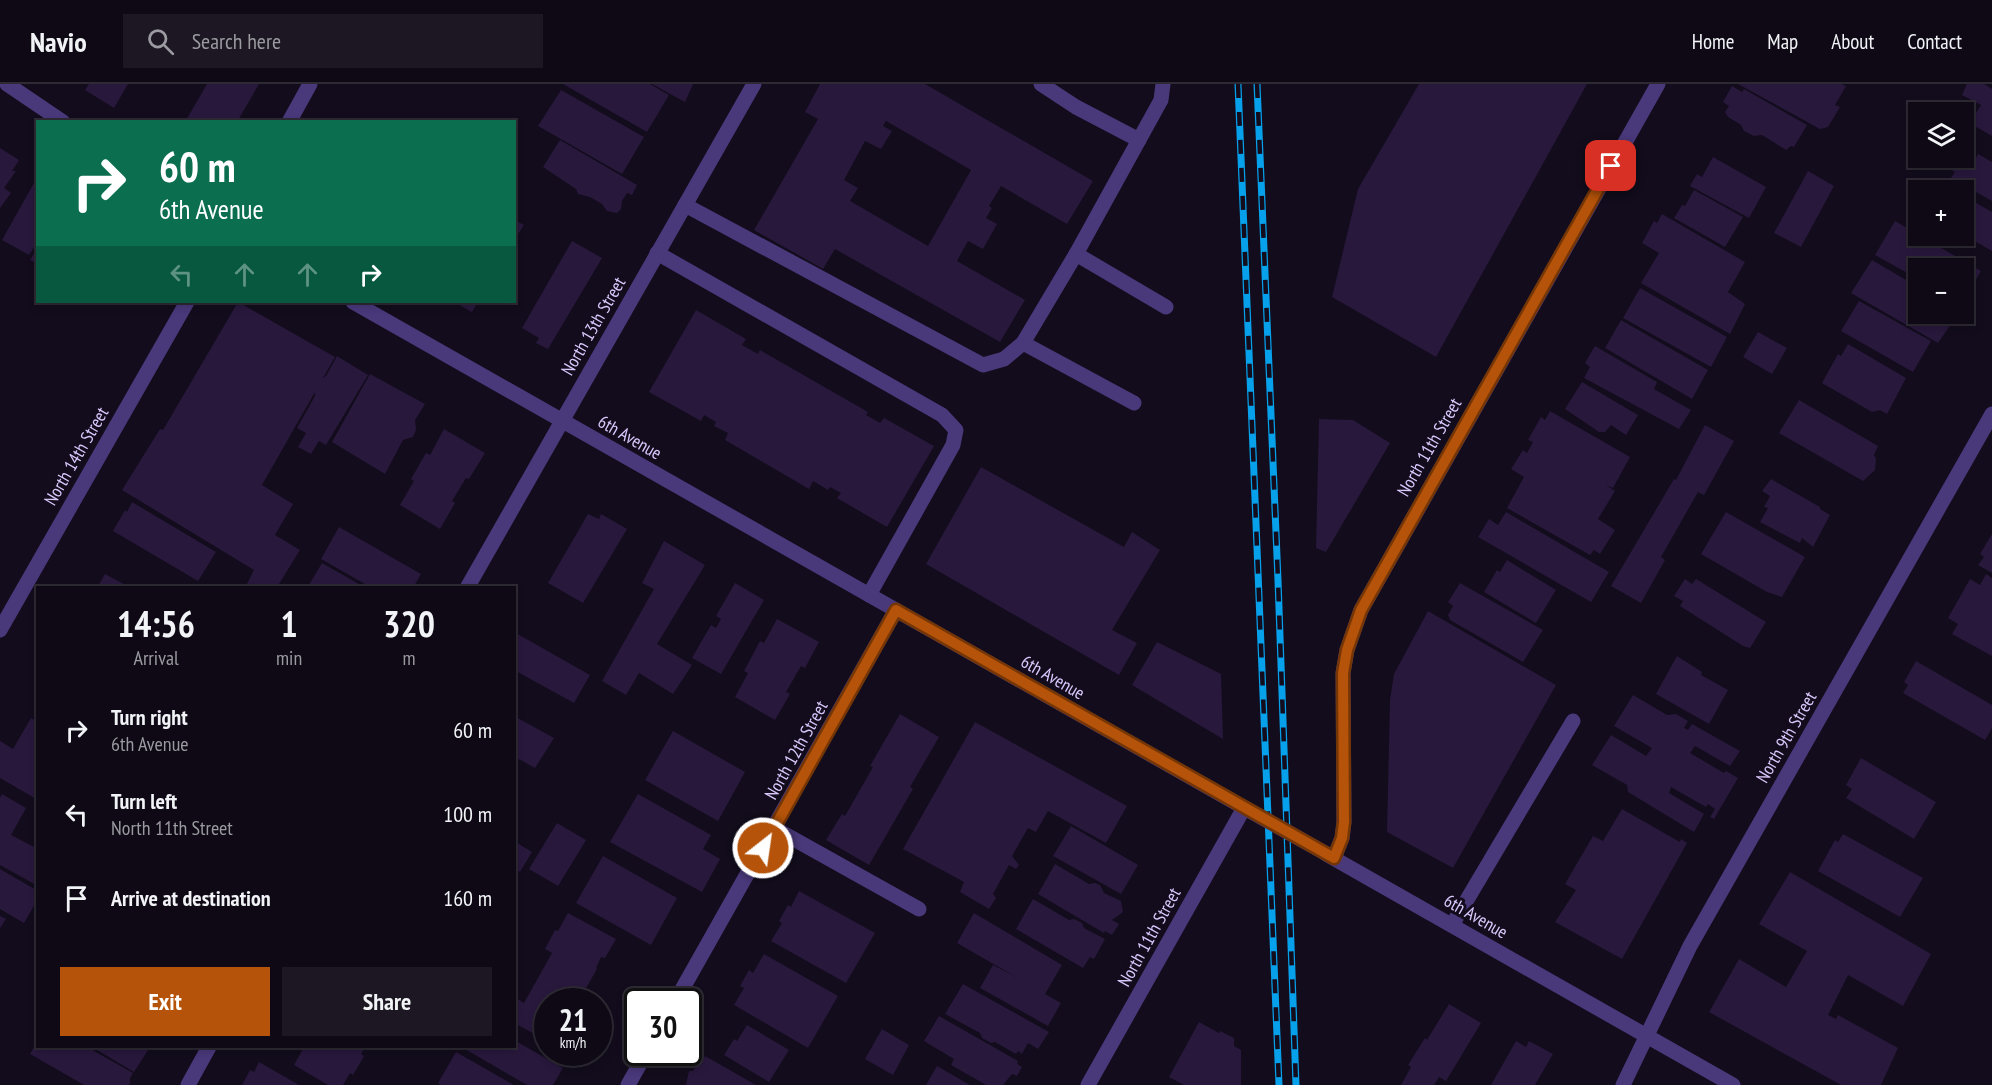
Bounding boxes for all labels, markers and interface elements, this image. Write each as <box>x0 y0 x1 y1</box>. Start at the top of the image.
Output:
search box <box>123 14 543 68</box>
text: Navio <box>30 23 87 60</box>
icon: search <box>144 25 177 58</box>
text: Search here <box>192 27 281 55</box>
text: Home <box>1692 28 1734 55</box>
text: Map <box>1767 28 1798 55</box>
text: About <box>1831 28 1874 55</box>
text: Contact <box>1907 28 1962 55</box>
map controls <box>1908 102 1974 324</box>
button: layers <box>1908 102 1974 168</box>
text: 60 m <box>159 139 236 194</box>
pin <box>1585 140 1636 191</box>
icon: right <box>60 144 138 222</box>
icon: arrive <box>1594 149 1627 182</box>
button: + <box>1908 180 1974 246</box>
text: 6th Avenue <box>159 192 264 226</box>
icon: left <box>165 258 198 291</box>
icon: ahead <box>228 258 261 291</box>
icon: ahead <box>291 258 324 291</box>
icon: right <box>354 258 387 291</box>
button: − <box>1908 258 1974 324</box>
street label: North 13th Street <box>556 273 630 379</box>
street label: North 11th Street <box>1392 394 1466 500</box>
street label: North 14th Street <box>39 403 113 509</box>
street label: 6th Avenue <box>594 410 666 464</box>
text: 14:56 <box>117 600 195 647</box>
text: 1 <box>280 600 298 647</box>
text: 320 <box>383 600 435 647</box>
text: Arrival <box>133 645 179 671</box>
text: min <box>276 645 302 671</box>
text: m <box>403 645 416 671</box>
street label: 6th Avenue <box>1017 650 1089 704</box>
street label: North 9th Street <box>1751 687 1821 787</box>
street label: North 12th Street <box>759 696 833 804</box>
text: Turn right <box>111 703 188 731</box>
icon: right <box>60 714 93 747</box>
text: 60 m <box>453 716 492 744</box>
text: 6th Avenue <box>111 731 189 757</box>
text: Turn left <box>111 787 177 815</box>
icon: left <box>60 798 93 831</box>
text: 100 m <box>443 800 492 828</box>
text: North 11th Street <box>111 815 233 841</box>
position arrow <box>731 816 795 880</box>
icon: arrive <box>60 882 93 915</box>
street label: North 11th Street <box>1112 883 1186 991</box>
text: Arrive at destination <box>111 884 271 912</box>
text: 160 m <box>443 884 492 912</box>
street label: 6th Avenue <box>1440 889 1512 943</box>
button: Exit <box>60 967 270 1036</box>
button: Share <box>282 967 492 1036</box>
speed limit sign: 30 <box>624 988 702 1066</box>
text: 21 <box>559 1000 587 1039</box>
text: km/h <box>560 1033 586 1052</box>

